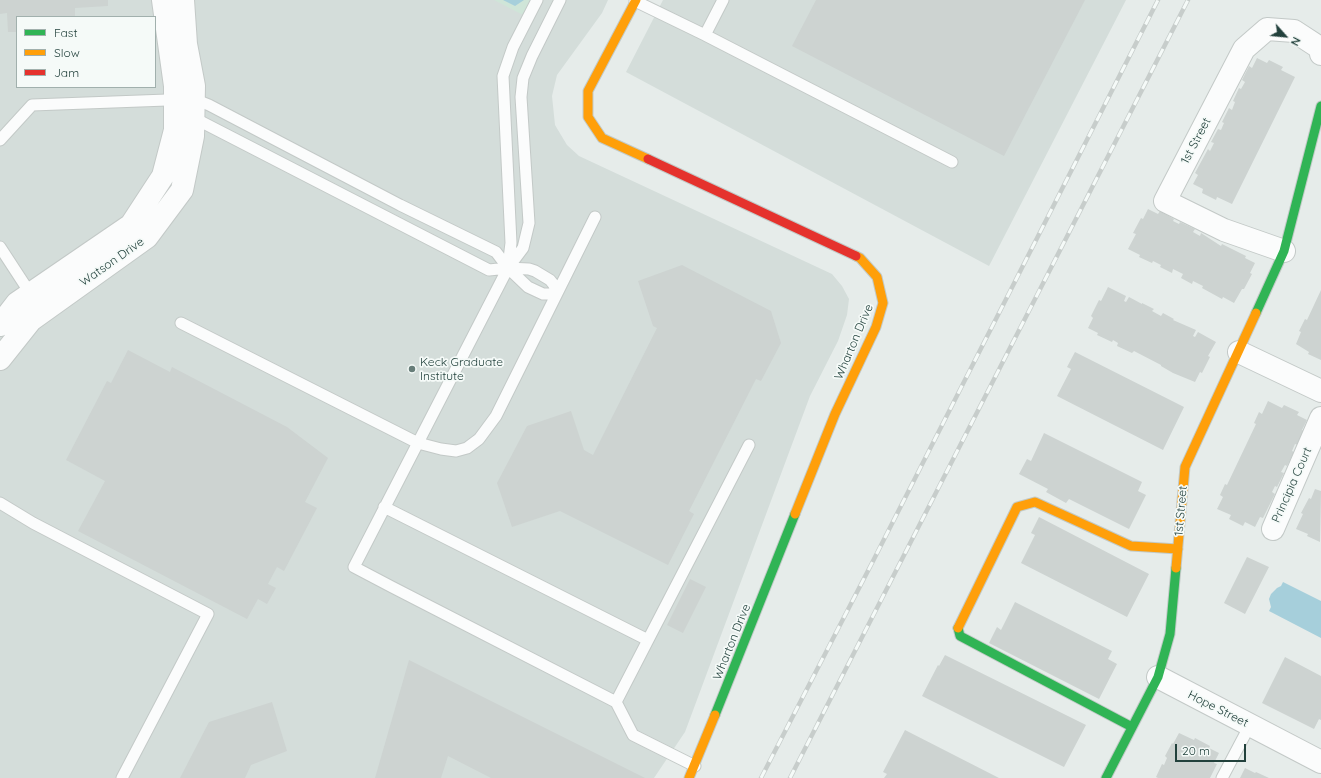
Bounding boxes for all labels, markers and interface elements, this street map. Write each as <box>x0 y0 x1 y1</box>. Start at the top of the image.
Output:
legend <box>16 16 156 88</box>
north arrow <box>1265 16 1305 56</box>
text: Fast <box>54 25 78 40</box>
text: N <box>1288 35 1304 48</box>
text: Slow <box>54 45 80 60</box>
text: Jam <box>54 65 79 80</box>
street label: 1st Street <box>1178 115 1214 167</box>
street label: Watson Drive <box>77 235 147 289</box>
street label: Wharton Drive <box>832 302 876 382</box>
place label: Keck Graduate Institute <box>420 355 503 383</box>
marker: Keck Graduate Institute <box>407 364 417 374</box>
street label: Principia Court <box>1269 445 1315 525</box>
street label: 1st Street <box>1172 485 1190 537</box>
street label: Wharton Drive <box>710 602 754 682</box>
street label: Hope Street <box>1185 688 1251 730</box>
scale bar <box>1177 736 1248 762</box>
text: 20 m <box>1182 743 1210 758</box>

